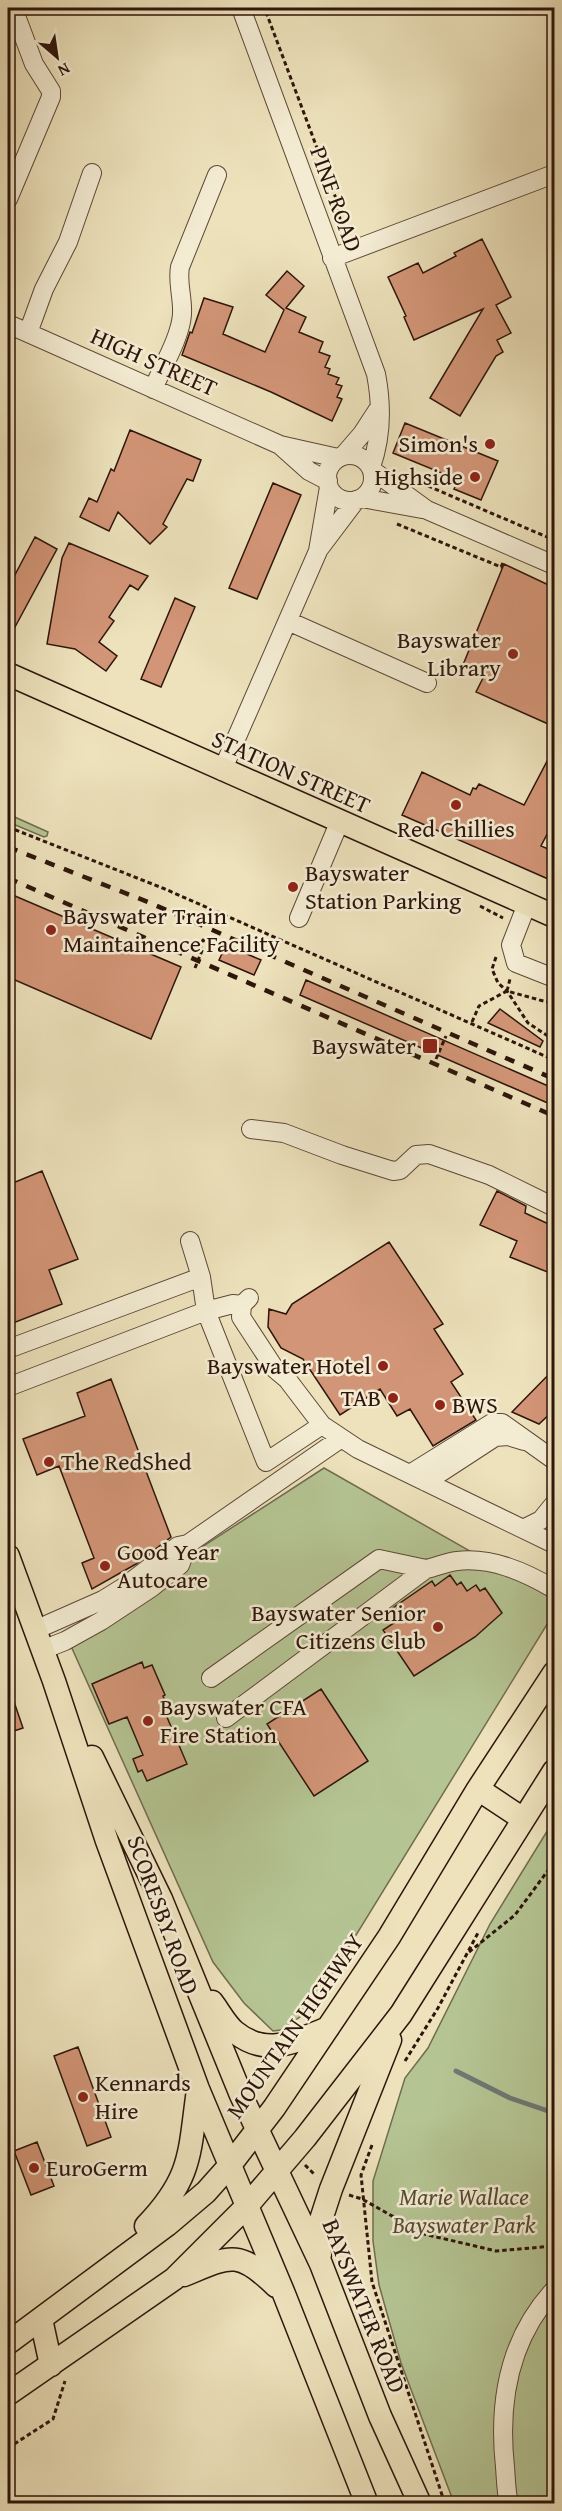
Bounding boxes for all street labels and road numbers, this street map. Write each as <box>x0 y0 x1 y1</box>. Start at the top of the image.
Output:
street label: PINE ROAD <box>301 141 372 257</box>
street label: HIGH STREET <box>85 318 223 405</box>
street label: STATION STREET <box>206 721 376 822</box>
street label: SCORESBY ROAD <box>118 1830 208 1999</box>
street label: MOUNTAIN HIGHWAY <box>217 1926 372 2126</box>
street label: BAYSWATER ROAD <box>314 2213 415 2398</box>

